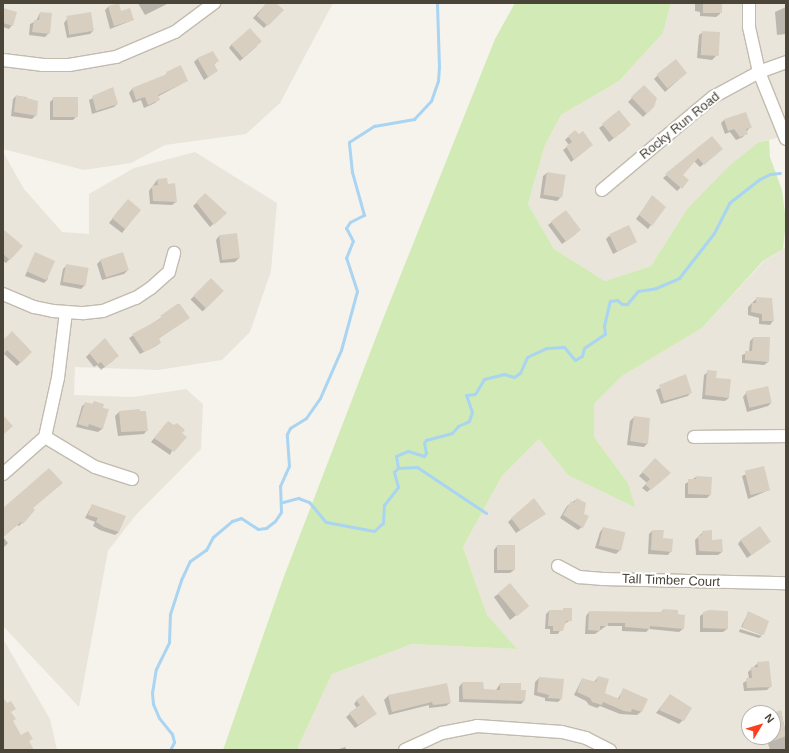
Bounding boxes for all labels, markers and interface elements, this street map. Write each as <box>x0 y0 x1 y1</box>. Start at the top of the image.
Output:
street label: Rocky Run Road <box>637 89 723 163</box>
street label: Tall Timber Court <box>622 571 720 591</box>
north arrow <box>741 705 781 745</box>
text: N <box>762 711 777 725</box>

